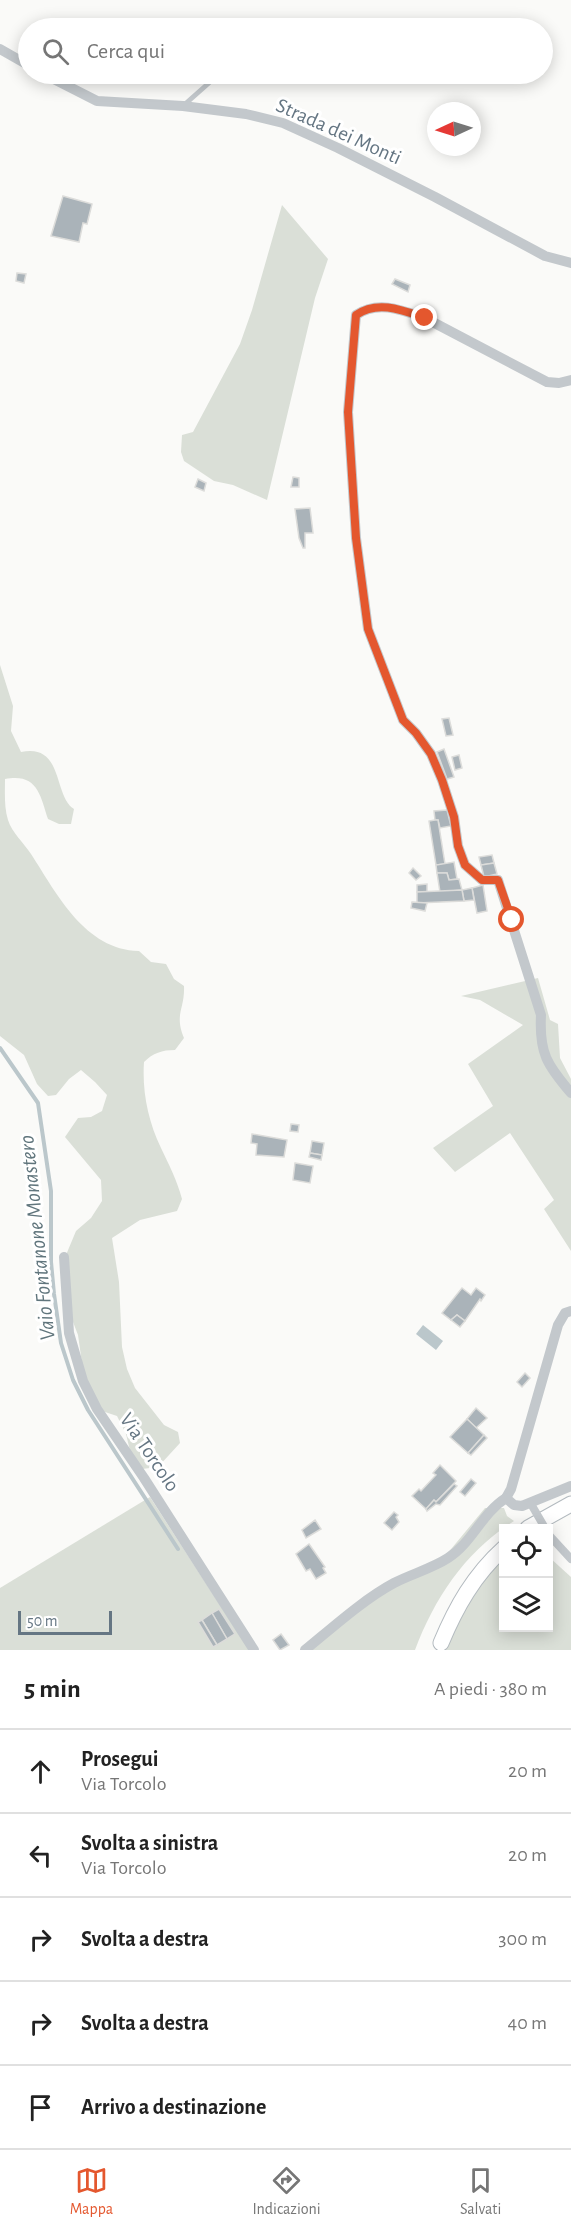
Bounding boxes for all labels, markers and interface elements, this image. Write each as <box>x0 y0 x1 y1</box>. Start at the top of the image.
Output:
search box <box>18 18 553 84</box>
icon: search <box>39 35 72 68</box>
text: Cerca qui <box>87 40 165 62</box>
street label: Strada dei Monti <box>273 94 405 168</box>
north arrow <box>427 102 481 156</box>
route end <box>411 304 437 330</box>
route start <box>498 906 524 932</box>
water label: Vaio Fontanone Monastero <box>15 1134 59 1342</box>
street label: Via Torcolo <box>116 1409 183 1495</box>
map controls <box>499 1524 553 1632</box>
button: locate <box>499 1524 553 1578</box>
button: layers <box>499 1578 553 1632</box>
scale bar <box>18 1608 112 1636</box>
text: 50 m <box>27 1613 58 1629</box>
text: 5 min <box>24 1676 81 1702</box>
text: A piedi · 380 m <box>434 1679 547 1699</box>
text: Prosegui <box>81 1748 158 1770</box>
icon: ahead <box>24 1755 57 1788</box>
text: 20 m <box>508 1761 547 1781</box>
text: Via Torcolo <box>81 1774 166 1794</box>
text: Svolta a sinistra <box>81 1832 218 1854</box>
icon: left <box>24 1839 57 1872</box>
text: 20 m <box>508 1845 547 1865</box>
text: Via Torcolo <box>81 1858 166 1878</box>
icon: right <box>24 1923 57 1956</box>
text: Svolta a destra <box>81 1928 209 1950</box>
text: 300 m <box>498 1929 547 1949</box>
icon: right <box>24 2007 57 2040</box>
text: Svolta a destra <box>81 2012 209 2034</box>
text: 40 m <box>508 2013 547 2033</box>
icon: arrive <box>24 2091 57 2124</box>
text: Arrivo a destinazione <box>81 2096 266 2118</box>
tab: Mappa <box>70 2164 113 2219</box>
tab: Indicazioni <box>252 2164 321 2219</box>
tab: Salvati <box>460 2164 501 2219</box>

